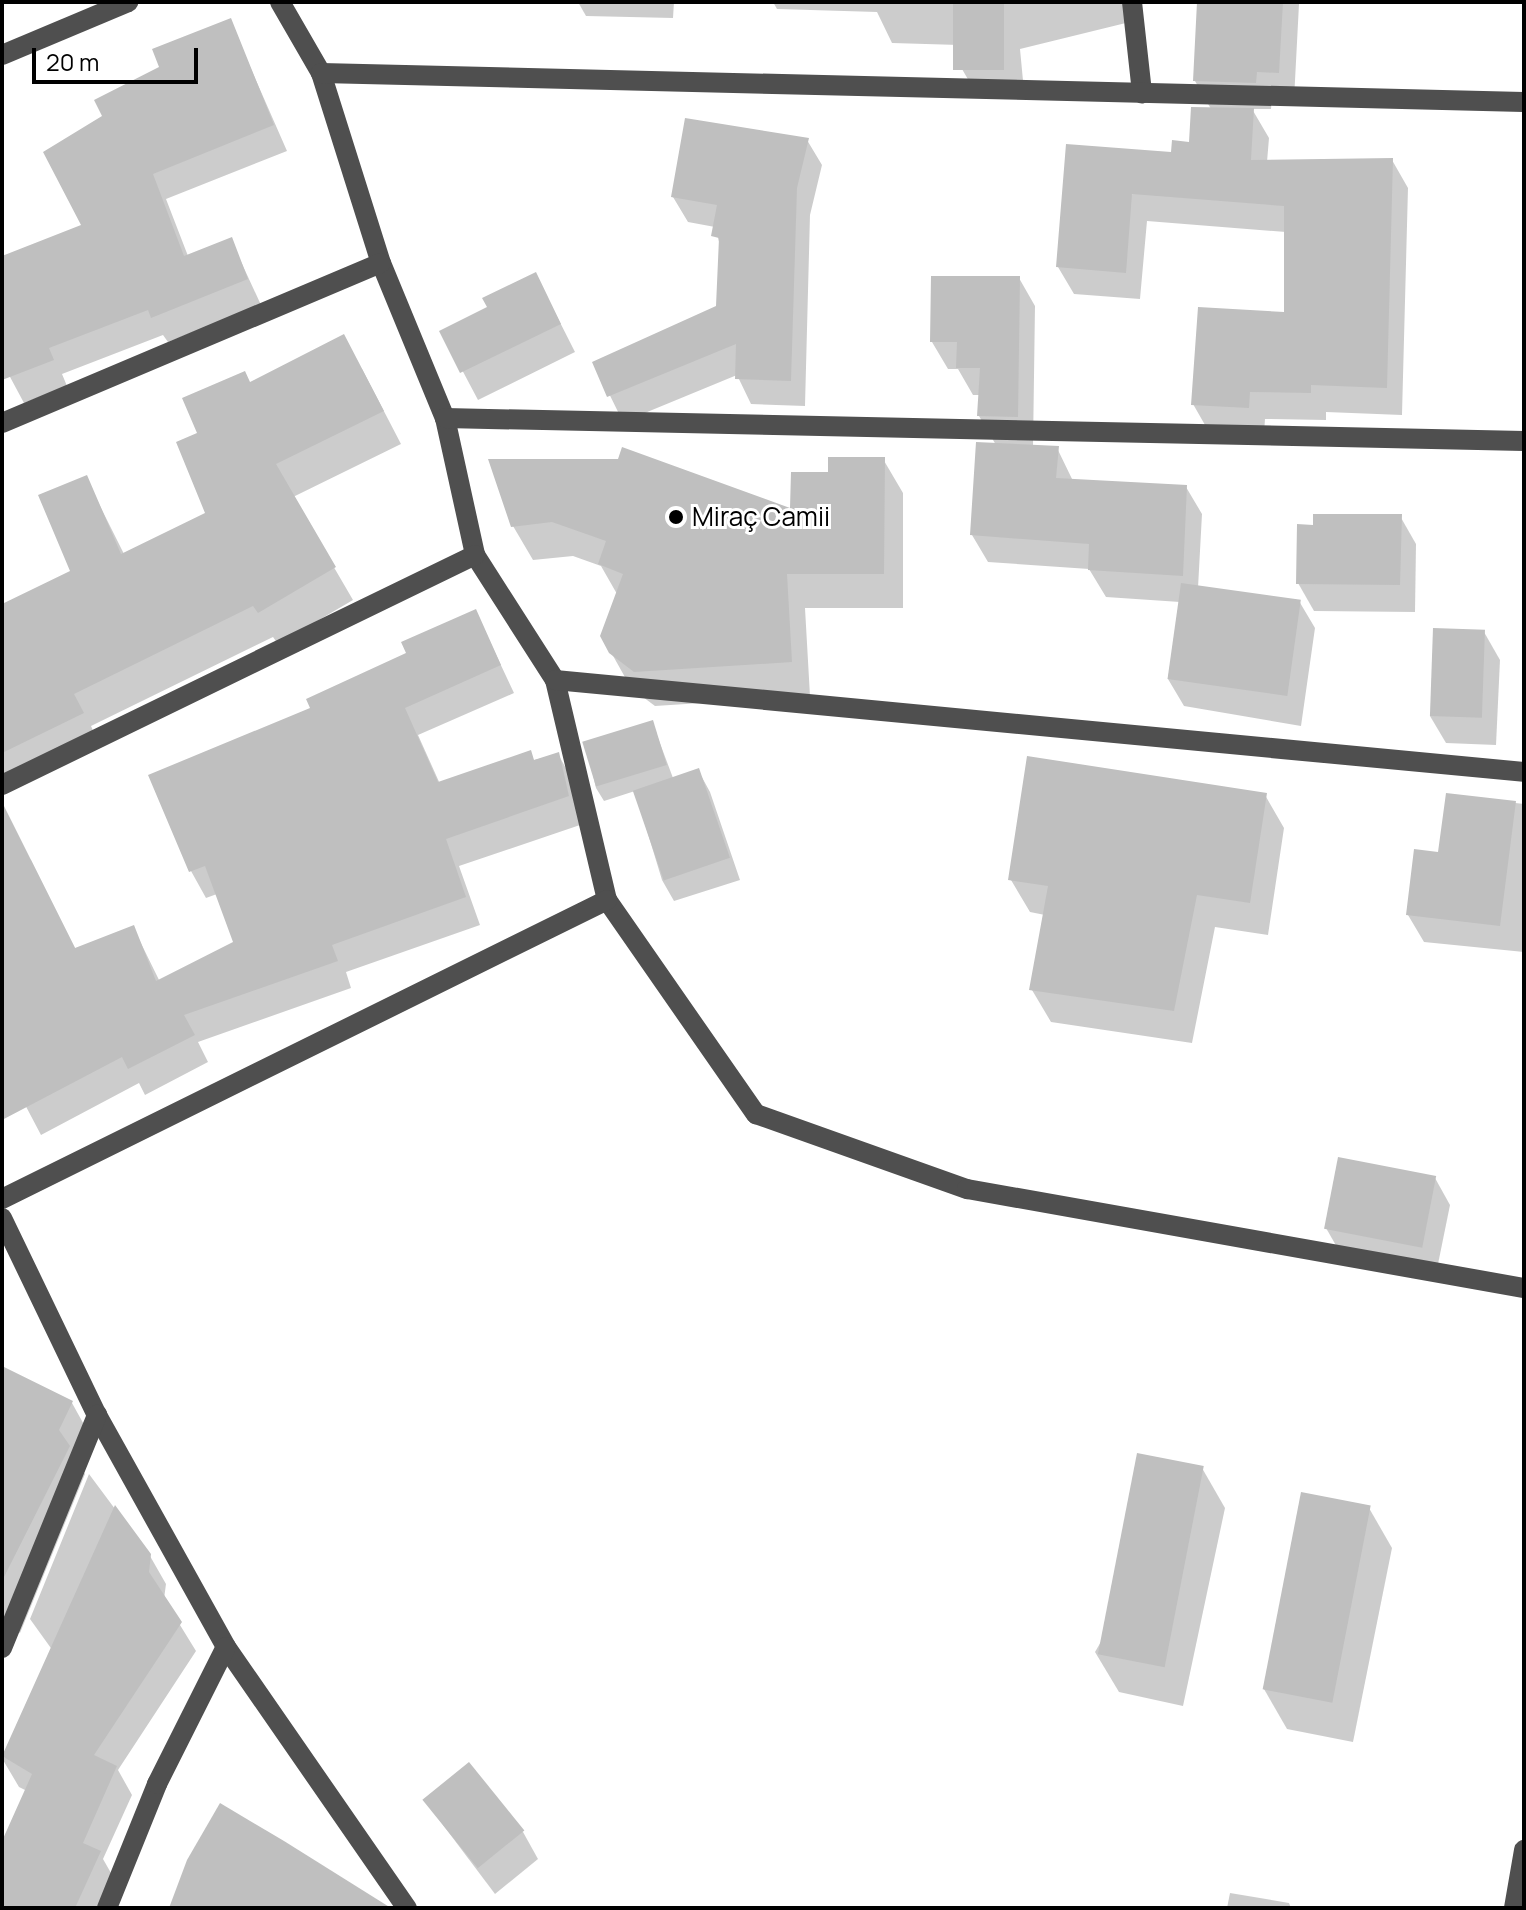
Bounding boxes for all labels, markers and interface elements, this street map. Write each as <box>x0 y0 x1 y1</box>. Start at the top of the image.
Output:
scale bar <box>36 32 202 82</box>
text: 20 m <box>46 45 99 78</box>
place label: Miraç Camii <box>692 501 830 533</box>
marker: Miraç Camii <box>667 508 685 526</box>

